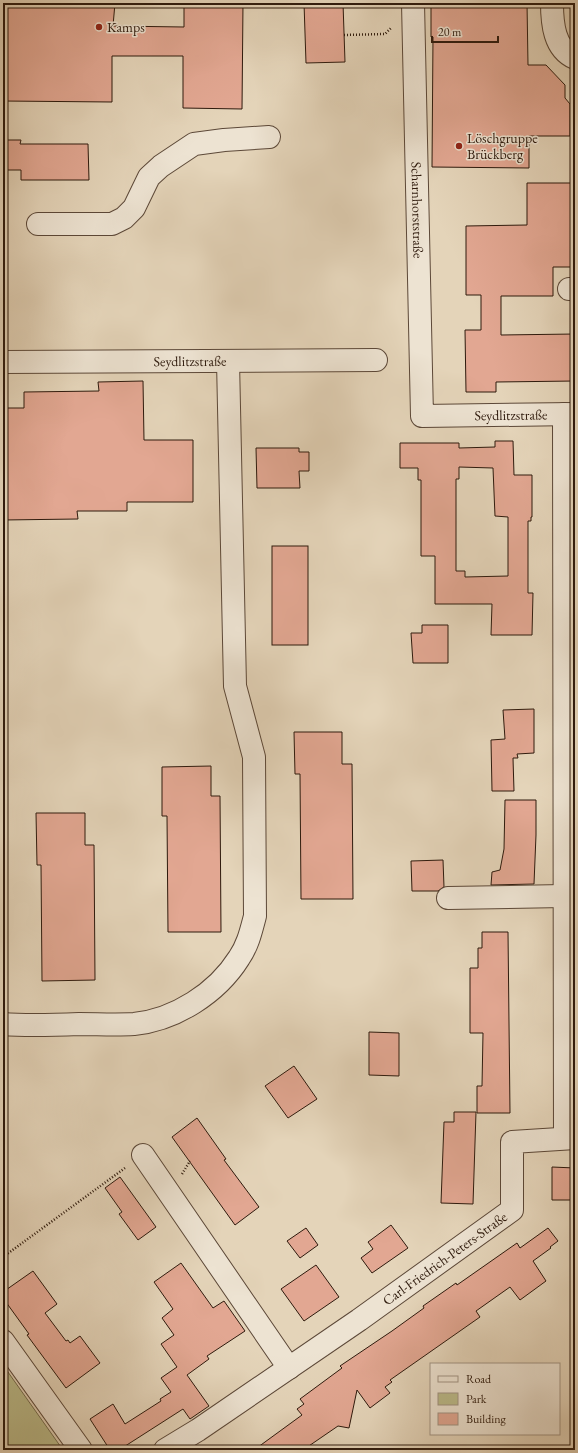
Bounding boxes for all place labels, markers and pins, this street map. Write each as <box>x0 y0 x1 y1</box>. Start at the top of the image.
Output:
place label: Kamps <box>107 18 145 36</box>
marker: Kamps <box>94 22 104 32</box>
place label: Löschgruppe Brückberg <box>467 129 538 163</box>
marker: Löschgruppe Brückberg <box>454 141 464 151</box>

